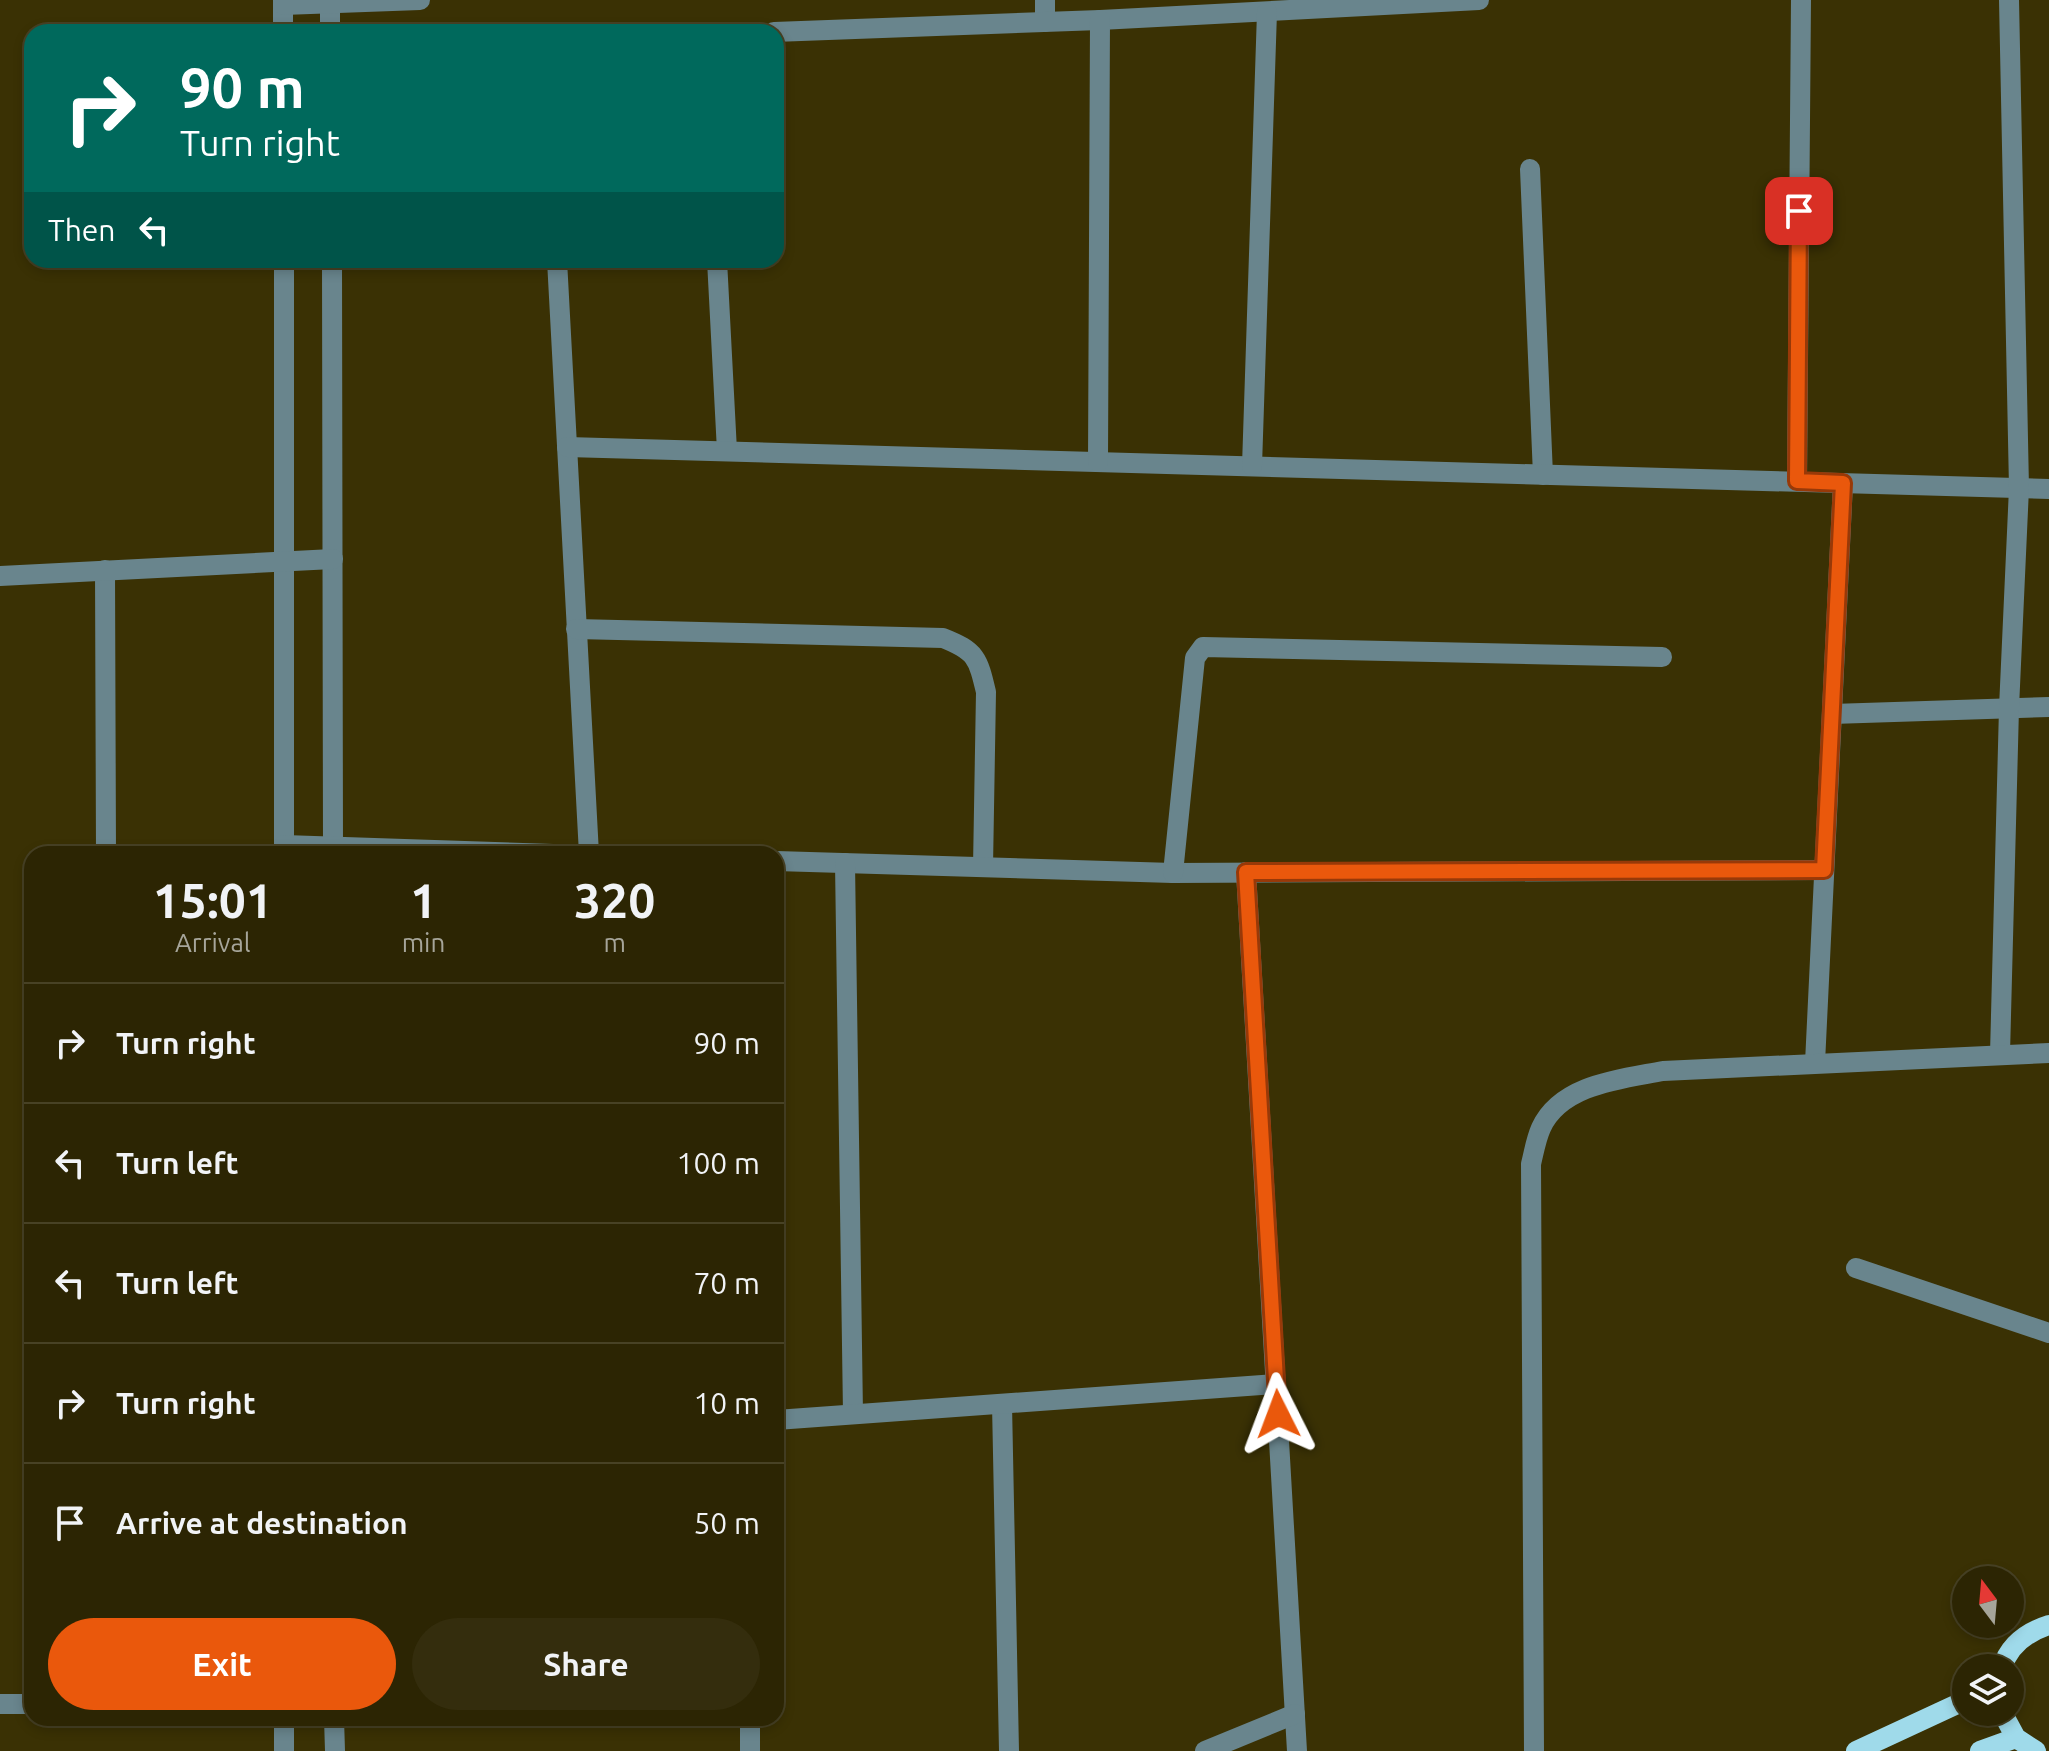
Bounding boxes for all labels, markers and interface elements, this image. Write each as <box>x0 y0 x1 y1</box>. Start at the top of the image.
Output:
icon: right <box>48 56 152 160</box>
text: 90 m <box>180 56 305 119</box>
text: Turn right <box>180 122 340 163</box>
pin <box>1765 177 1833 245</box>
icon: arrive <box>1777 189 1821 233</box>
icon: left <box>132 208 176 252</box>
text: Then <box>48 213 116 247</box>
text: 15:01 <box>153 873 273 927</box>
text: 1 <box>410 873 437 927</box>
text: 320 <box>574 873 655 927</box>
text: Arrival <box>175 928 251 957</box>
text: min <box>402 928 445 957</box>
text: m <box>603 928 626 957</box>
icon: right <box>48 1021 92 1065</box>
text: Turn right <box>116 1026 256 1060</box>
text: 90 m <box>693 1026 760 1060</box>
icon: left <box>48 1141 92 1185</box>
text: Turn left <box>116 1146 238 1180</box>
text: 100 m <box>676 1146 760 1180</box>
icon: left <box>48 1261 92 1305</box>
text: Turn left <box>116 1266 238 1300</box>
text: 70 m <box>693 1266 760 1300</box>
position arrow <box>1236 1372 1320 1456</box>
icon: right <box>48 1381 92 1425</box>
text: Turn right <box>116 1386 256 1420</box>
text: 10 m <box>693 1386 760 1420</box>
icon: arrive <box>48 1501 92 1545</box>
text: Arrive at destination <box>116 1506 408 1540</box>
text: 50 m <box>693 1506 760 1540</box>
north arrow <box>1952 1566 2024 1638</box>
map controls <box>1952 1566 2024 1726</box>
button: Exit <box>48 1618 396 1710</box>
button: Share <box>412 1618 760 1710</box>
button: layers <box>1952 1654 2024 1726</box>

